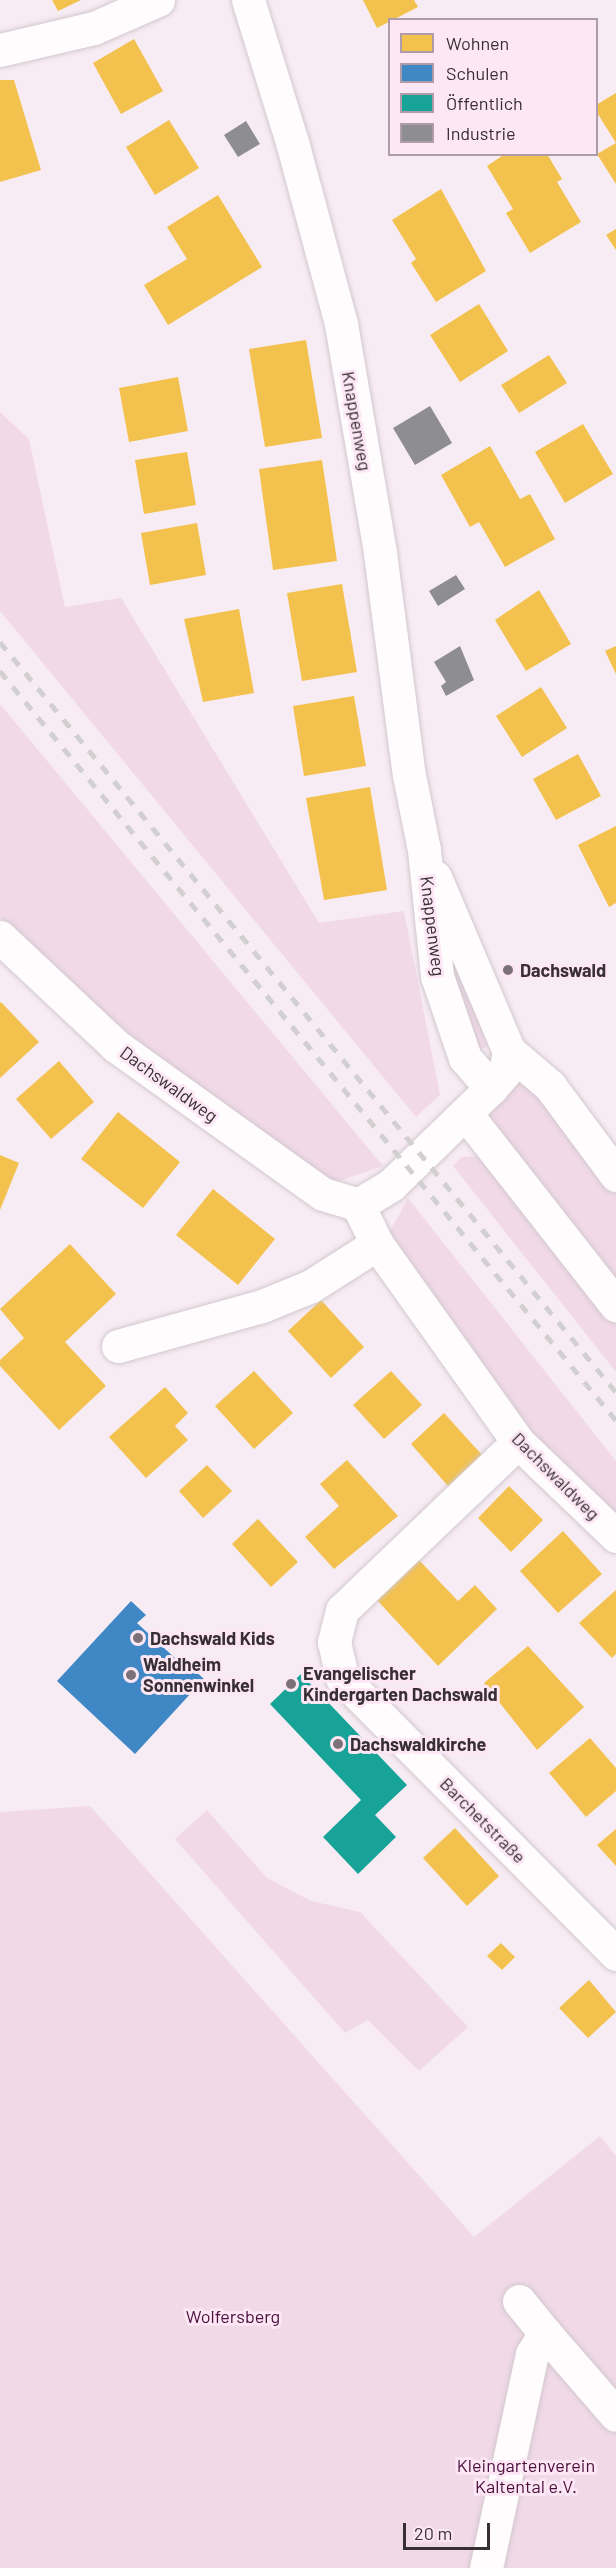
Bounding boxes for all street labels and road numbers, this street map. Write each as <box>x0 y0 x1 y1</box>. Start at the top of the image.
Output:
street label: Knappenweg <box>338 370 376 472</box>
street label: Knappenweg <box>416 875 450 977</box>
street label: Dachswaldweg <box>116 1041 222 1127</box>
street label: Dachswaldweg <box>508 1428 604 1524</box>
street label: Barchetstraße <box>436 1773 530 1867</box>

